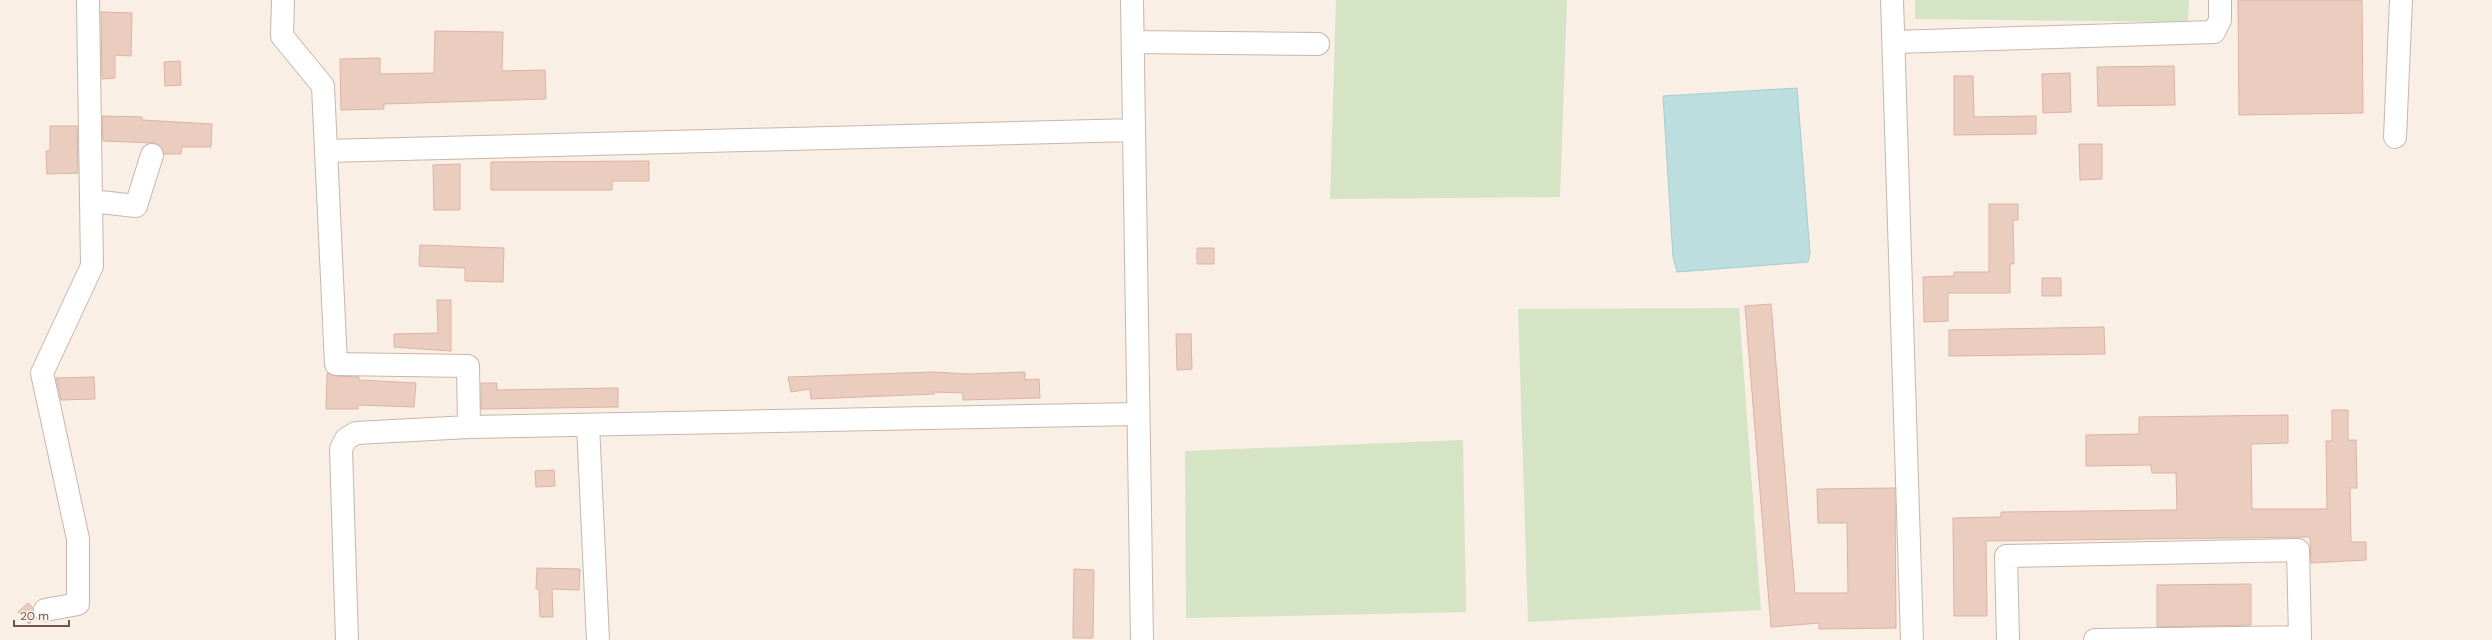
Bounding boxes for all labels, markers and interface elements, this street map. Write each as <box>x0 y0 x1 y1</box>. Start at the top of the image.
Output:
scale bar <box>14 602 69 628</box>
text: 20 m <box>20 608 49 624</box>

